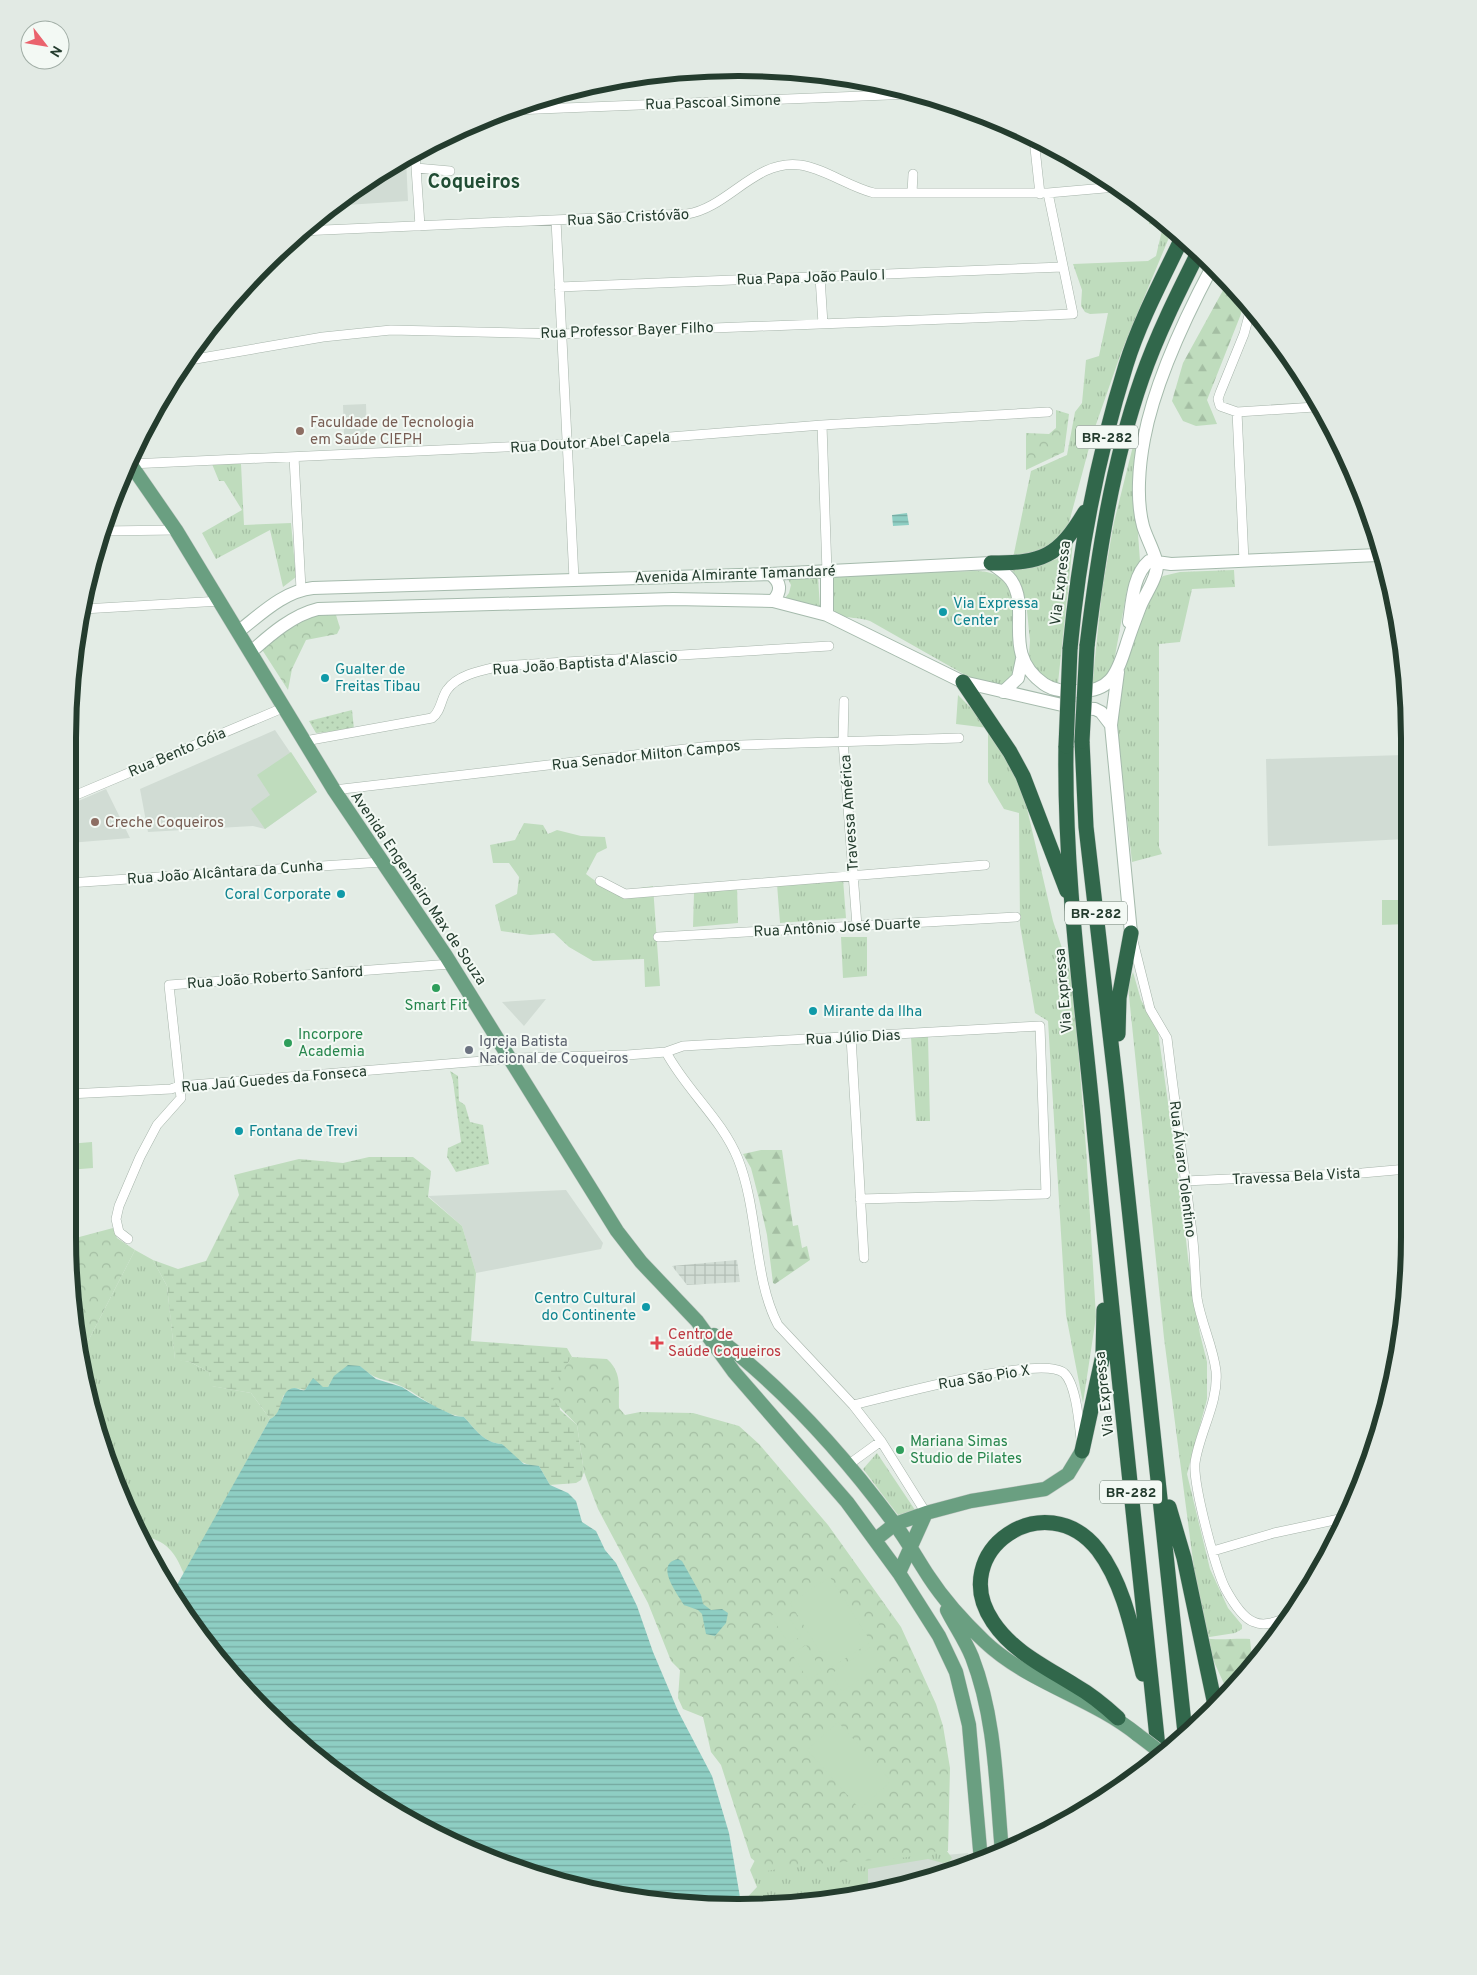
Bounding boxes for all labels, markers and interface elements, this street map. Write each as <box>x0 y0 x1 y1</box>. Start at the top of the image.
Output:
north arrow <box>20 20 70 70</box>
text: N <box>45 42 65 60</box>
street label: Rua Pascoal Simone <box>645 92 781 115</box>
district label: Coqueiros <box>428 170 520 196</box>
street label: Rua São Cristóvão <box>567 206 690 231</box>
street label: Rua Papa João Paulo I <box>736 266 886 291</box>
street label: Rua Professor Bayer Filho <box>540 319 714 344</box>
place label: Faculdade de Tecnologia em Saúde CIEPH <box>310 414 474 450</box>
marker: Faculdade de Tecnologia em Saúde CIEPH <box>294 425 306 437</box>
road number: BR-282 <box>1076 426 1138 448</box>
street label: Rua Doutor Abel Capela <box>510 428 671 459</box>
street label: Via Expressa <box>1047 540 1076 627</box>
street label: Avenida Almirante Tamandaré <box>634 562 836 589</box>
place label: Via Expressa Center <box>953 595 1038 631</box>
marker: Via Expressa Center <box>937 606 949 618</box>
street label: Rua João Baptista d'Alascio <box>492 649 678 680</box>
place label: Gualter de Freitas Tibau <box>335 661 421 697</box>
marker: Gualter de Freitas Tibau <box>319 672 331 684</box>
street label: Rua Bento Góia <box>126 724 229 782</box>
street label: Rua Senador Milton Campos <box>551 737 741 776</box>
street label: Travessa América <box>837 754 864 872</box>
street label: Avenida Engenheiro Max de Souza <box>346 788 490 989</box>
place label: Creche Coqueiros <box>105 814 224 833</box>
marker: Creche Coqueiros <box>89 816 101 828</box>
street label: Rua João Alcântara da Cunha <box>126 857 324 890</box>
place label: Coral Corporate <box>224 886 331 905</box>
marker: Coral Corporate <box>335 888 347 900</box>
road number: BR-282 <box>1065 901 1127 924</box>
street label: Rua Antônio José Duarte <box>753 915 921 942</box>
street label: Via Expressa <box>1051 947 1078 1034</box>
street label: Rua João Roberto Sanford <box>186 963 364 994</box>
marker: Smart Fit <box>430 982 442 994</box>
place label: Smart Fit <box>404 997 468 1016</box>
place label: Mirante da Ilha <box>823 1003 922 1022</box>
marker: Mirante da Ilha <box>807 1005 819 1017</box>
place label: Incorpore Academia <box>298 1026 365 1062</box>
street label: Rua Júlio Dias <box>805 1027 901 1050</box>
place label: Igreja Batista Nacional de Coqueiros <box>479 1033 629 1069</box>
marker: Incorpore Academia <box>282 1037 294 1049</box>
marker: Igreja Batista Nacional de Coqueiros <box>463 1044 475 1056</box>
street label: Rua Jaú Guedes da Fonseca <box>181 1063 368 1098</box>
street label: Rua Álvaro Tolentino <box>1164 1100 1200 1239</box>
place label: Fontana de Trevi <box>249 1123 358 1142</box>
marker: Fontana de Trevi <box>233 1125 245 1137</box>
street label: Travessa Bela Vista <box>1231 1165 1361 1190</box>
place label: Centro Cultural do Continente <box>534 1290 636 1326</box>
marker: Centro Cultural do Continente <box>640 1301 652 1313</box>
place label: Centro de Saúde Coqueiros <box>668 1326 781 1362</box>
marker: Centro de Saúde Coqueiros <box>650 1336 664 1350</box>
street label: Via Expressa <box>1092 1350 1119 1437</box>
street label: Rua São Pio X <box>937 1362 1031 1395</box>
place label: Mariana Simas Studio de Pilates <box>910 1433 1022 1469</box>
marker: Mariana Simas Studio de Pilates <box>894 1444 906 1456</box>
road number: BR-282 <box>1100 1480 1162 1504</box>

